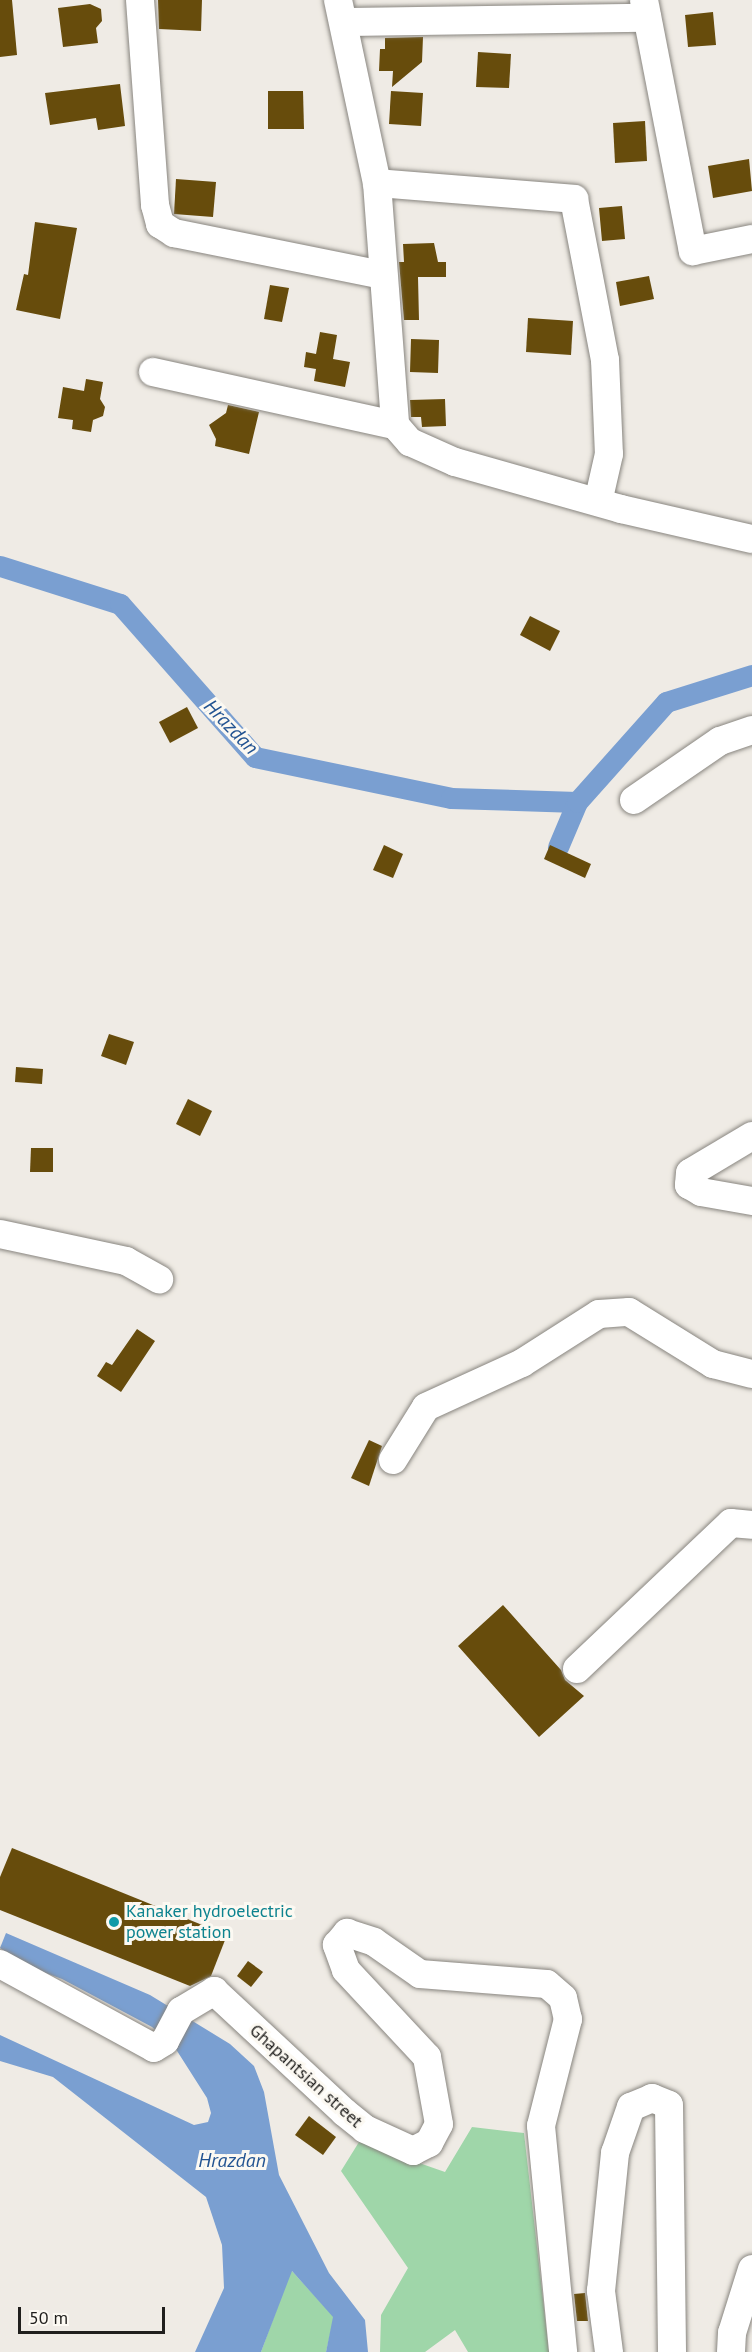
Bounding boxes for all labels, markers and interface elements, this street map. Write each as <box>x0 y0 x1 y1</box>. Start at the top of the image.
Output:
water label: Hrazdan <box>199 694 263 760</box>
place label: Kanaker hydroelectric power station <box>126 1901 293 1944</box>
marker: Kanaker hydroelectric power station <box>107 1915 121 1929</box>
street label: Ghapantsian street <box>245 2020 367 2132</box>
water label: Hrazdan <box>198 2148 266 2172</box>
scale bar <box>21 2295 168 2333</box>
text: 50 m <box>29 2306 68 2329</box>

